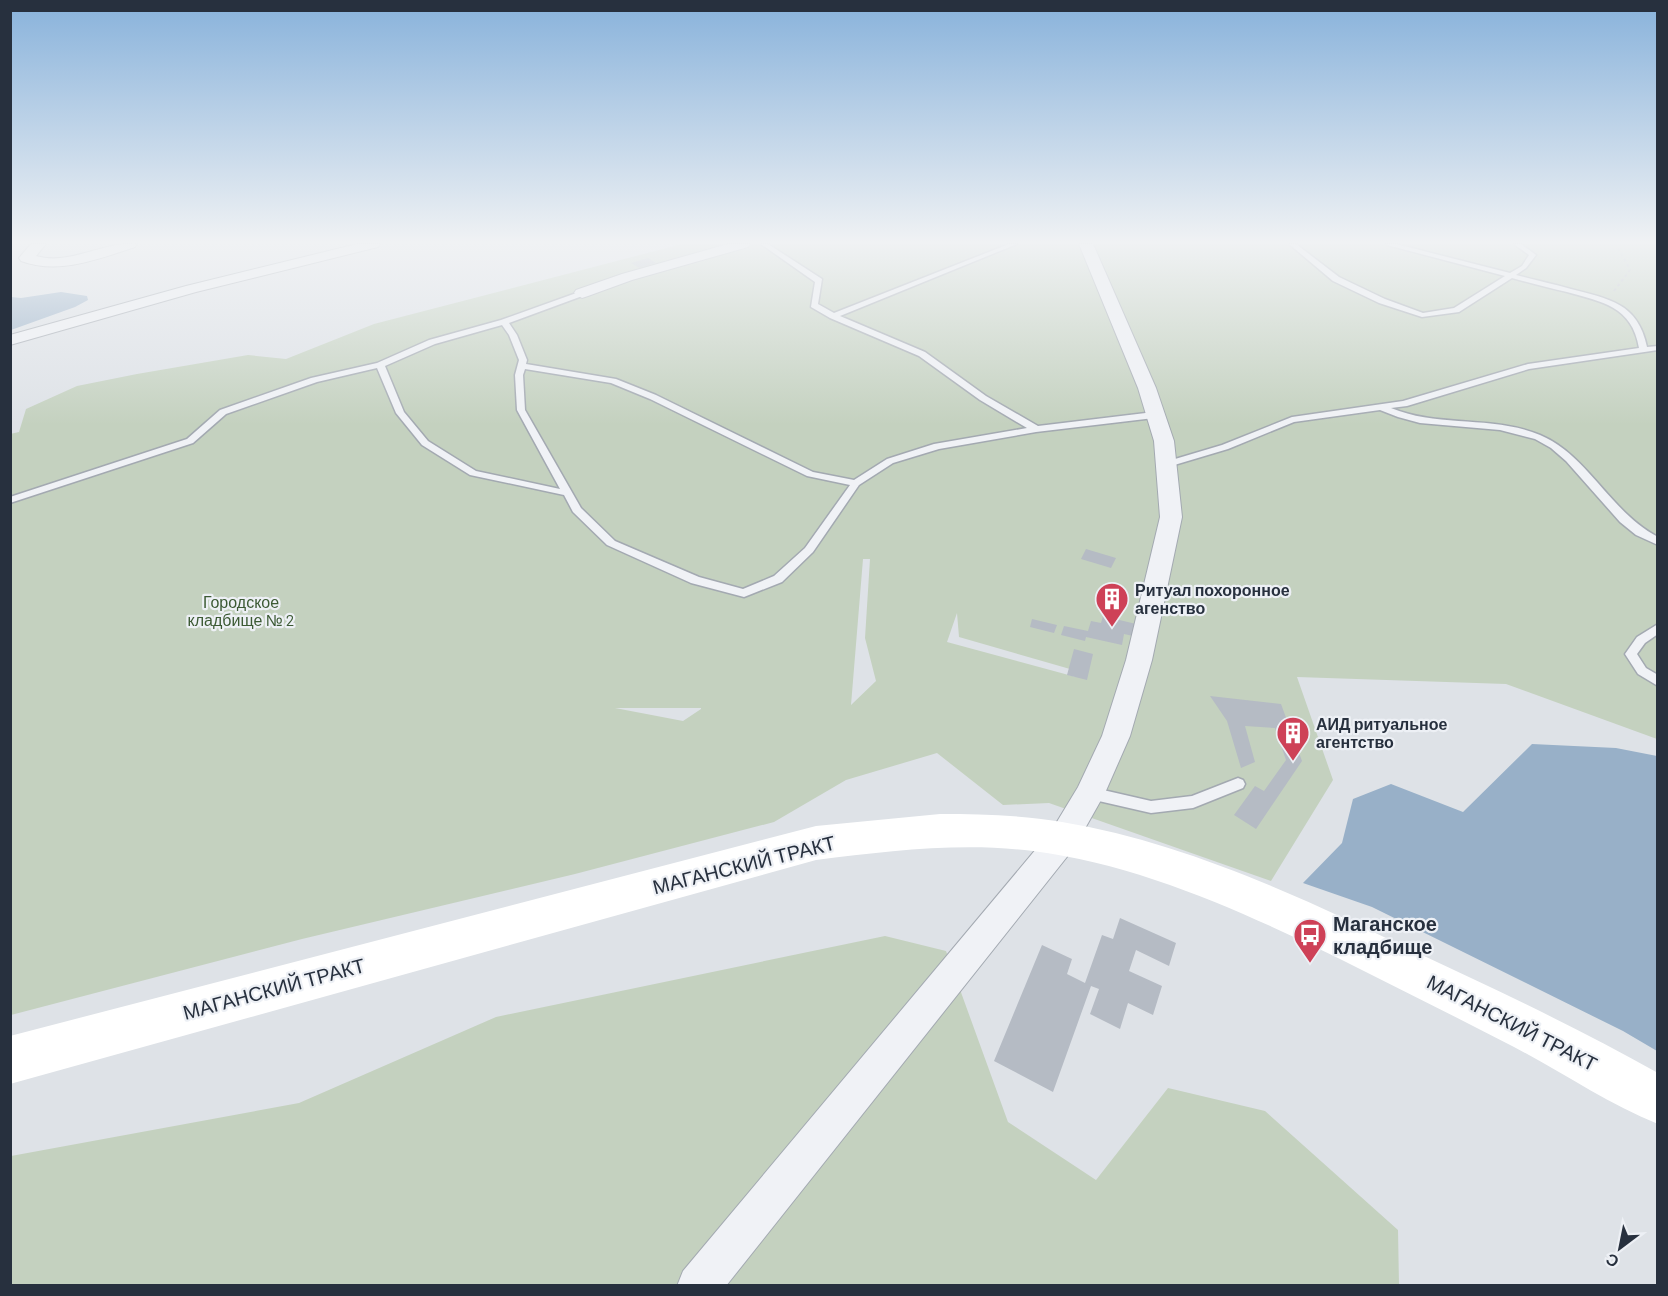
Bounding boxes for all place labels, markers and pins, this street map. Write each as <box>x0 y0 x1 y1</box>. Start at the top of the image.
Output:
place label: Ритуал похоронное агенство <box>1135 580 1290 617</box>
building icon: Ритуал похоронное агенство <box>1094 581 1130 628</box>
place label: АИД ритуальное агентство <box>1316 714 1448 751</box>
building icon: АИД ритуальное агентство <box>1275 715 1311 762</box>
place label: Маганское кладбище <box>1333 911 1437 958</box>
bus stop icon: Маганское кладбище <box>1292 917 1328 964</box>

